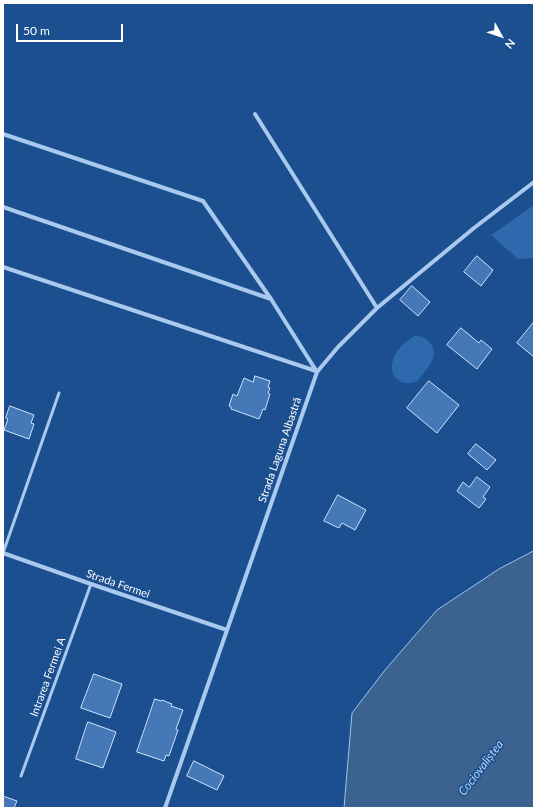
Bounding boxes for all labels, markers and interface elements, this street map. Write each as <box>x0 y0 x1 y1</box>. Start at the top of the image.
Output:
scale bar <box>18 16 125 42</box>
north arrow <box>481 16 521 56</box>
text: 50 m <box>23 23 50 38</box>
text: N <box>503 37 518 51</box>
street label: Strada Laguna Albastră <box>256 396 304 504</box>
street label: Strada Fermei <box>84 567 152 601</box>
street label: Intrarea Fermei A <box>28 635 68 719</box>
water label: Cociovaliștea <box>455 737 507 799</box>

